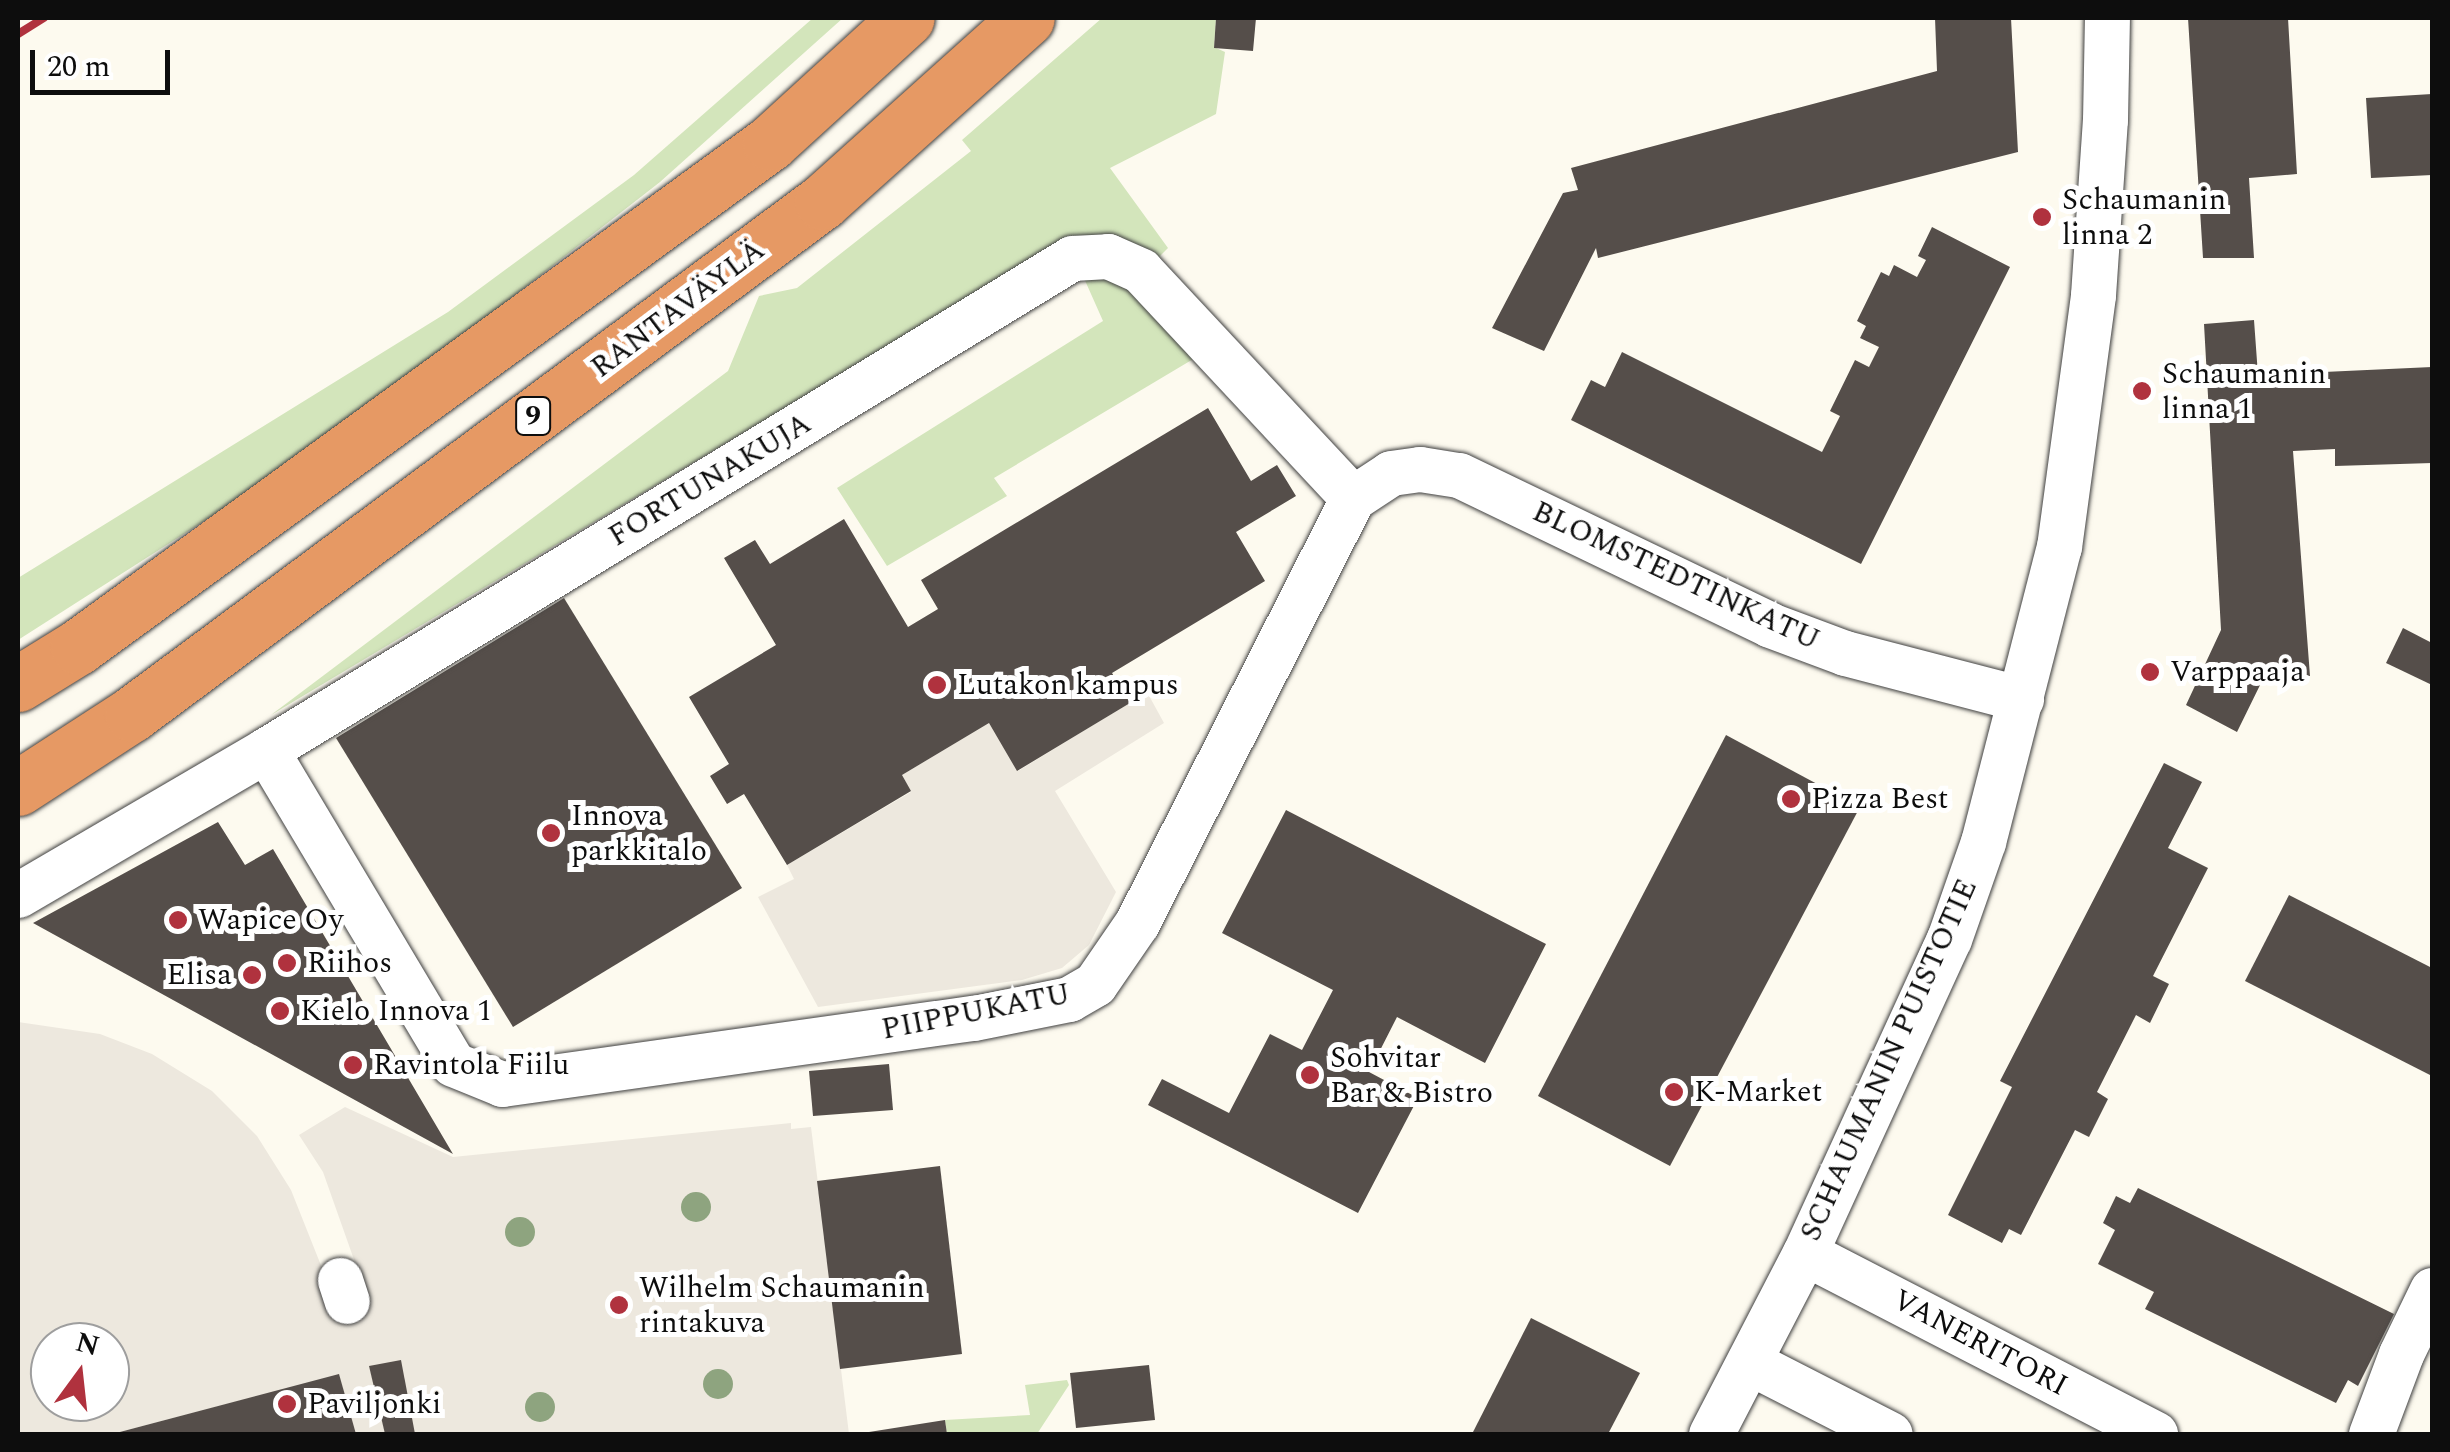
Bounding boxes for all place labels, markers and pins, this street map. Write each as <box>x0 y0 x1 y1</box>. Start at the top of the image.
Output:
place label: Schaumanin linna 2 <box>2062 182 2226 252</box>
marker: Schaumanin linna 2 <box>2031 206 2053 228</box>
place label: Schaumanin linna 1 <box>2162 356 2326 426</box>
marker: Schaumanin linna 1 <box>2131 380 2153 402</box>
place label: Varppaaja <box>2170 654 2305 690</box>
marker: Varppaaja <box>2139 661 2161 683</box>
place label: Lutakon kampus <box>957 667 1179 703</box>
marker: Lutakon kampus <box>926 674 948 696</box>
place label: Pizza Best <box>1811 781 1948 817</box>
marker: Pizza Best <box>1780 788 1802 810</box>
place label: Innova parkkitalo <box>571 798 707 868</box>
marker: Innova parkkitalo <box>540 822 562 844</box>
place label: Wapice Oy <box>198 902 343 938</box>
marker: Wapice Oy <box>167 909 189 931</box>
place label: Riihos <box>307 945 392 981</box>
marker: Riihos <box>276 952 298 974</box>
place label: Elisa <box>167 957 232 993</box>
marker: Elisa <box>241 964 263 986</box>
place label: Kielo Innova 1 <box>300 993 492 1029</box>
marker: Kielo Innova 1 <box>269 1000 291 1022</box>
place label: Sohvitar Bar & Bistro <box>1330 1040 1493 1110</box>
place label: Ravintola Fiilu <box>373 1047 569 1083</box>
marker: Ravintola Fiilu <box>342 1054 364 1076</box>
marker: Sohvitar Bar & Bistro <box>1299 1064 1321 1086</box>
place label: K-Market <box>1694 1074 1822 1110</box>
marker: K-Market <box>1663 1081 1685 1103</box>
place label: Wilhelm Schaumanin rintakuva <box>639 1270 925 1340</box>
marker: Wilhelm Schaumanin rintakuva <box>608 1294 630 1316</box>
place label: Paviljonki <box>307 1386 441 1422</box>
marker: Paviljonki <box>276 1393 298 1415</box>

